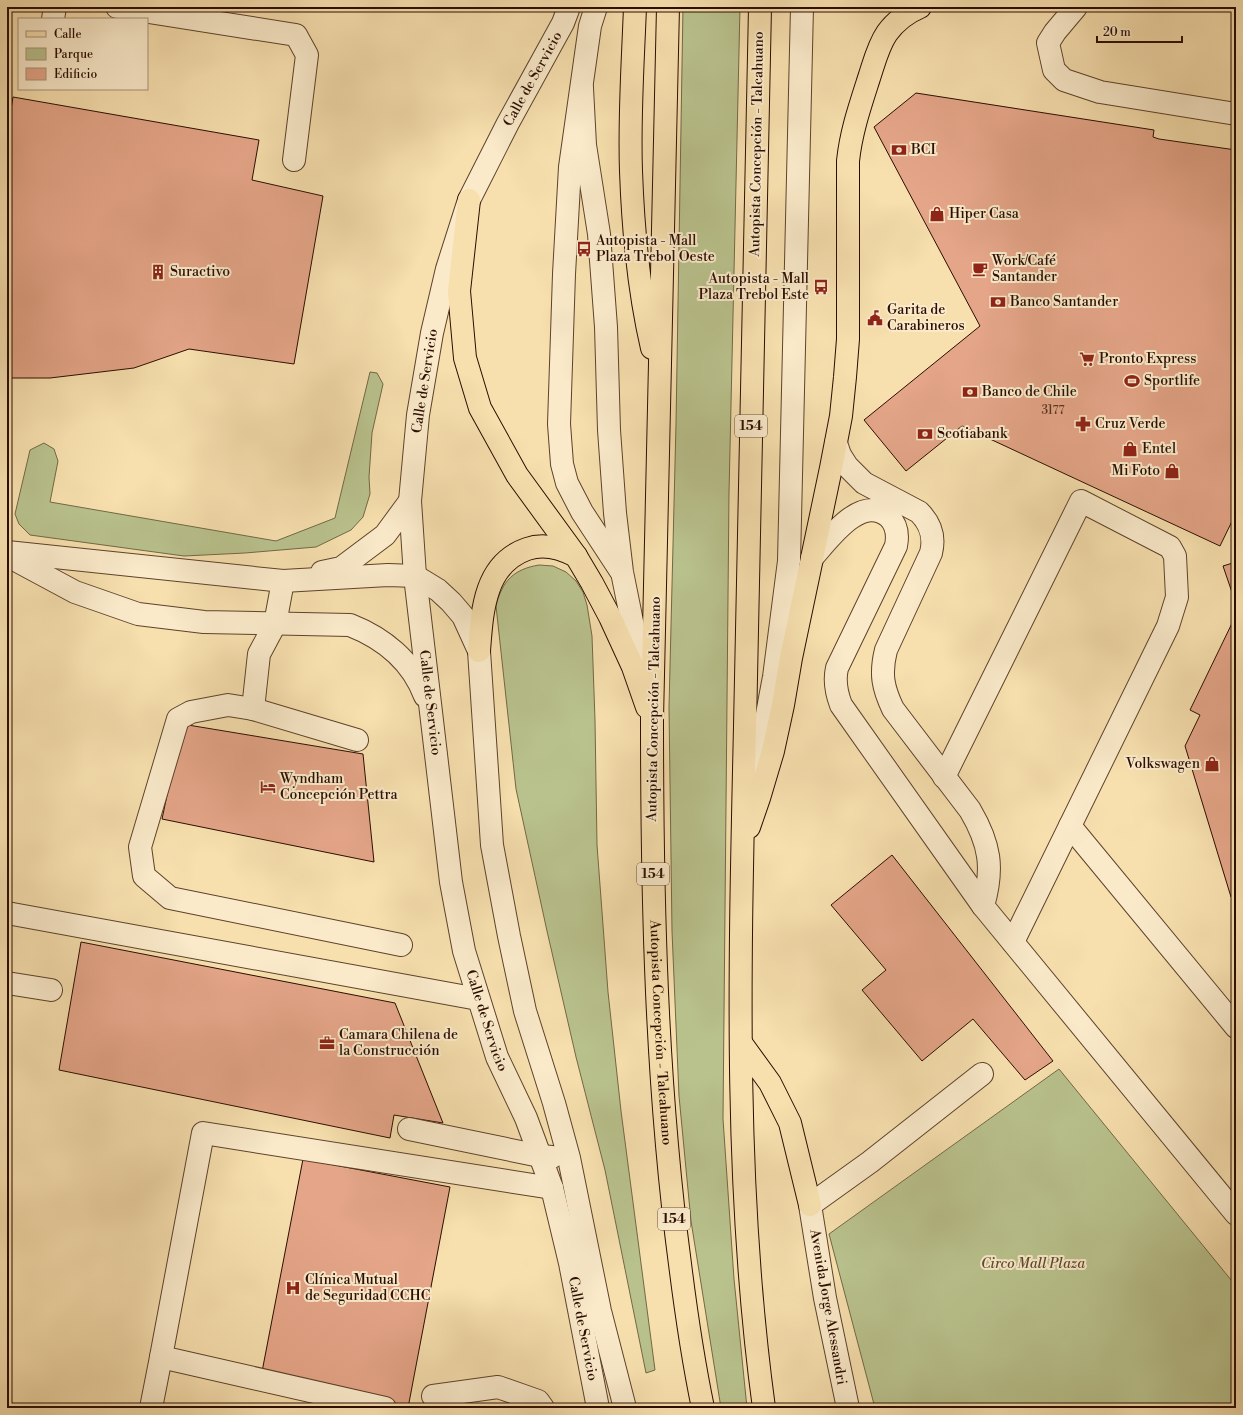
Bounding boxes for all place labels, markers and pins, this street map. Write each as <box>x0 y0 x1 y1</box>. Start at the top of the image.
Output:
bank icon: BCI <box>890 141 908 159</box>
place label: BCI <box>910 141 936 159</box>
shop icon: Hiper Casa <box>928 205 946 223</box>
place label: Hiper Casa <box>949 205 1020 223</box>
place label: Autopista - Mall Plaza Trebol Oeste <box>595 232 715 266</box>
bus stop icon: Autopista - Mall Plaza Trebol Oeste <box>575 240 593 258</box>
place label: Work/Café Santander <box>991 252 1057 286</box>
cafe icon: Work/Café Santander <box>971 260 989 278</box>
building icon: Suractivo <box>149 263 167 281</box>
place label: Suractivo <box>170 263 230 281</box>
place label: Autopista - Mall Plaza Trebol Este <box>699 270 809 304</box>
bus stop icon: Autopista - Mall Plaza Trebol Este <box>812 278 830 296</box>
bank icon: Banco Santander <box>989 293 1007 311</box>
place label: Banco Santander <box>1009 293 1118 311</box>
place label: Garita de Carabineros <box>887 301 965 335</box>
public building icon: Garita de Carabineros <box>866 309 884 327</box>
supermarket icon: Pronto Express <box>1078 350 1096 368</box>
place label: Pronto Express <box>1099 350 1196 368</box>
sports icon: Sportlife <box>1123 372 1141 390</box>
place label: Sportlife <box>1144 372 1200 390</box>
bank icon: Banco de Chile <box>961 383 979 401</box>
place label: Banco de Chile <box>981 383 1077 401</box>
pharmacy icon: Cruz Verde <box>1074 415 1092 433</box>
place label: Cruz Verde <box>1095 415 1166 433</box>
bank icon: Scotiabank <box>916 425 934 443</box>
place label: Scotiabank <box>937 425 1008 443</box>
shop icon: Entel <box>1121 440 1139 458</box>
place label: Entel <box>1142 440 1176 458</box>
place label: Mi Foto <box>1112 462 1160 480</box>
shop icon: Mi Foto <box>1163 462 1181 480</box>
place label: Volkswagen <box>1125 755 1201 773</box>
shop icon: Volkswagen <box>1203 755 1221 773</box>
place label: Wyndham Concepción Pettra <box>279 770 399 804</box>
hotel icon: Wyndham Concepción Pettra <box>259 778 277 796</box>
place label: Camara Chilena de la Construcción <box>339 1026 458 1060</box>
office icon: Camara Chilena de la Construcción <box>318 1034 336 1052</box>
place label: Clínica Mutual de Seguridad CCHC <box>305 1271 430 1305</box>
hospital icon: Clínica Mutual de Seguridad CCHC <box>284 1279 302 1297</box>

